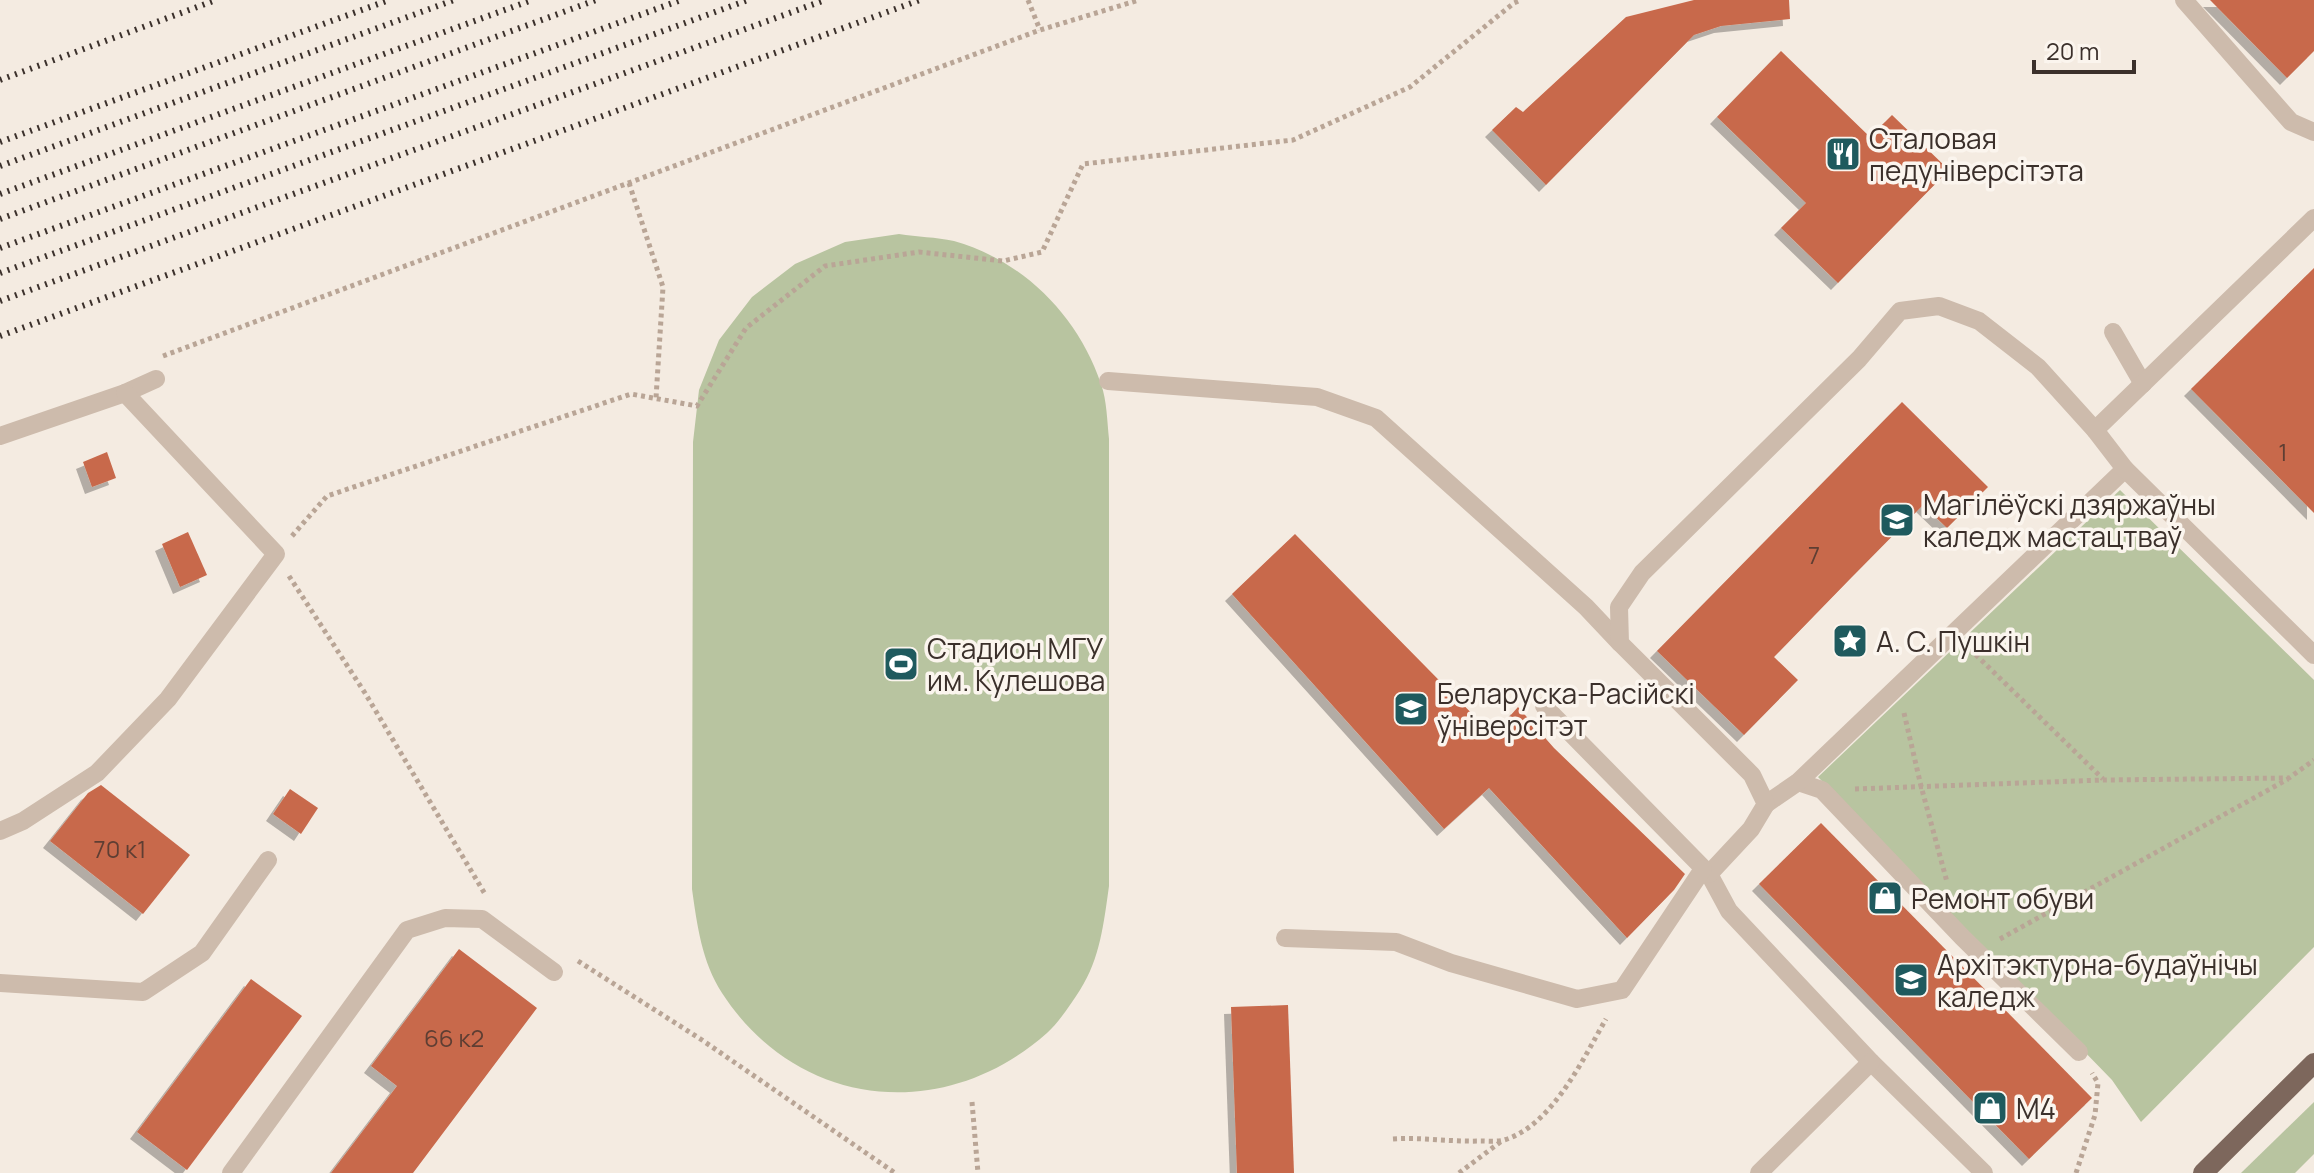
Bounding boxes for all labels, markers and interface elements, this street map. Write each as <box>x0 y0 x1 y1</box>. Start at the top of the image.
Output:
scale bar <box>2034 24 2134 74</box>
text: 20 m <box>2046 34 2099 67</box>
place label: Сталовая педуніверсітэта <box>1869 119 2084 189</box>
restaurant icon: Сталовая педуніверсітэта <box>1824 135 1862 173</box>
house number: 1 <box>2278 435 2288 468</box>
place label: Магілёўскі дзяржаўны каледж мастацтваў <box>1923 485 2216 555</box>
school or university icon: Магілёўскі дзяржаўны каледж мастацтваў <box>1878 501 1916 539</box>
house number: 7 <box>1808 538 1820 571</box>
place icon: А. С. Пушкін <box>1831 622 1869 660</box>
place label: А. С. Пушкін <box>1876 622 2030 660</box>
place label: Стадион МГУ им. Кулешова <box>927 629 1105 699</box>
sports icon: Стадион МГУ им. Кулешова <box>882 645 920 683</box>
place label: Беларуска-Расійскі ўніверсітэт <box>1437 674 1695 744</box>
school or university icon: Беларуска-Расійскі ўніверсітэт <box>1392 690 1430 728</box>
house number: 70 к1 <box>94 832 146 865</box>
shop icon: Ремонт обуви <box>1866 879 1904 917</box>
place label: Ремонт обуви <box>1911 879 2094 917</box>
place label: Архітэктурна-будаўнічы каледж <box>1937 945 2258 1015</box>
school or university icon: Архітэктурна-будаўнічы каледж <box>1892 961 1930 999</box>
house number: 66 к2 <box>424 1021 484 1054</box>
shop icon: M4 <box>1971 1089 2009 1127</box>
place label: M4 <box>2016 1089 2056 1127</box>

